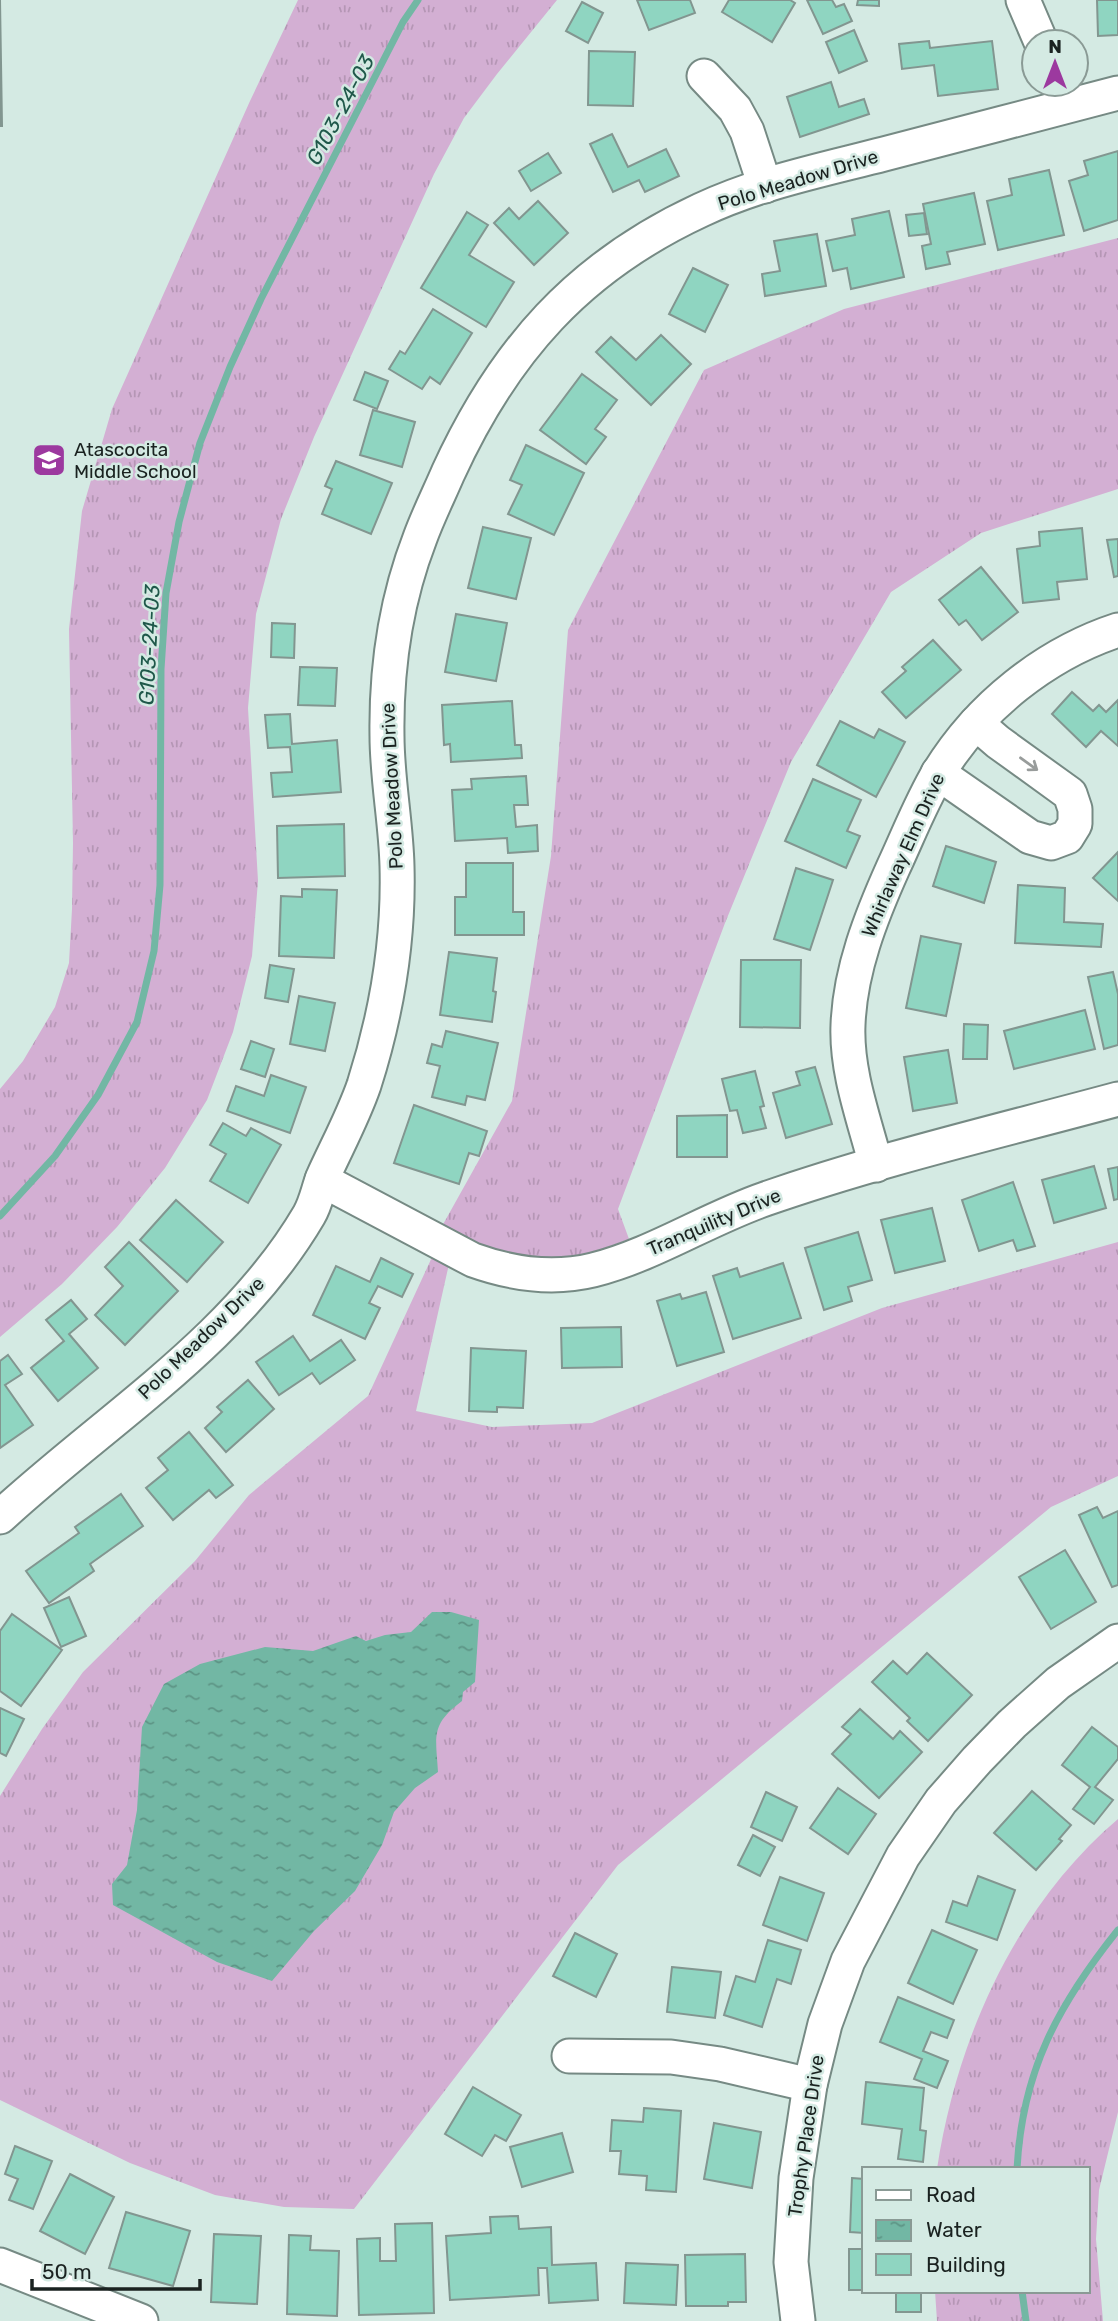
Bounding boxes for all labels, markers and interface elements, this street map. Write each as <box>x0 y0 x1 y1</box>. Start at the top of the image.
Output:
north arrow <box>1020 28 1090 98</box>
text: N <box>1048 35 1062 58</box>
water label: G103-24-03 <box>301 50 380 169</box>
street label: Polo Meadow Drive <box>715 145 881 215</box>
place label: Atascocita Middle School <box>74 438 197 483</box>
school or university icon: Atascocita Middle School <box>30 441 68 479</box>
water label: G103-24-03 <box>133 584 165 706</box>
street label: Polo Meadow Drive <box>376 702 408 870</box>
one-way arrow <box>1019 757 1038 772</box>
street label: Whirlaway Elm Drive <box>857 770 949 940</box>
street label: Tranquility Drive <box>644 1183 784 1261</box>
street label: Polo Meadow Drive <box>133 1272 269 1404</box>
street label: Trophy Place Drive <box>783 2053 829 2219</box>
legend <box>862 2167 1090 2293</box>
text: Road <box>926 2182 976 2207</box>
text: Water <box>926 2217 982 2242</box>
scale bar <box>32 2248 200 2292</box>
text: Building <box>926 2252 1006 2277</box>
text: 50 m <box>42 2259 92 2284</box>

